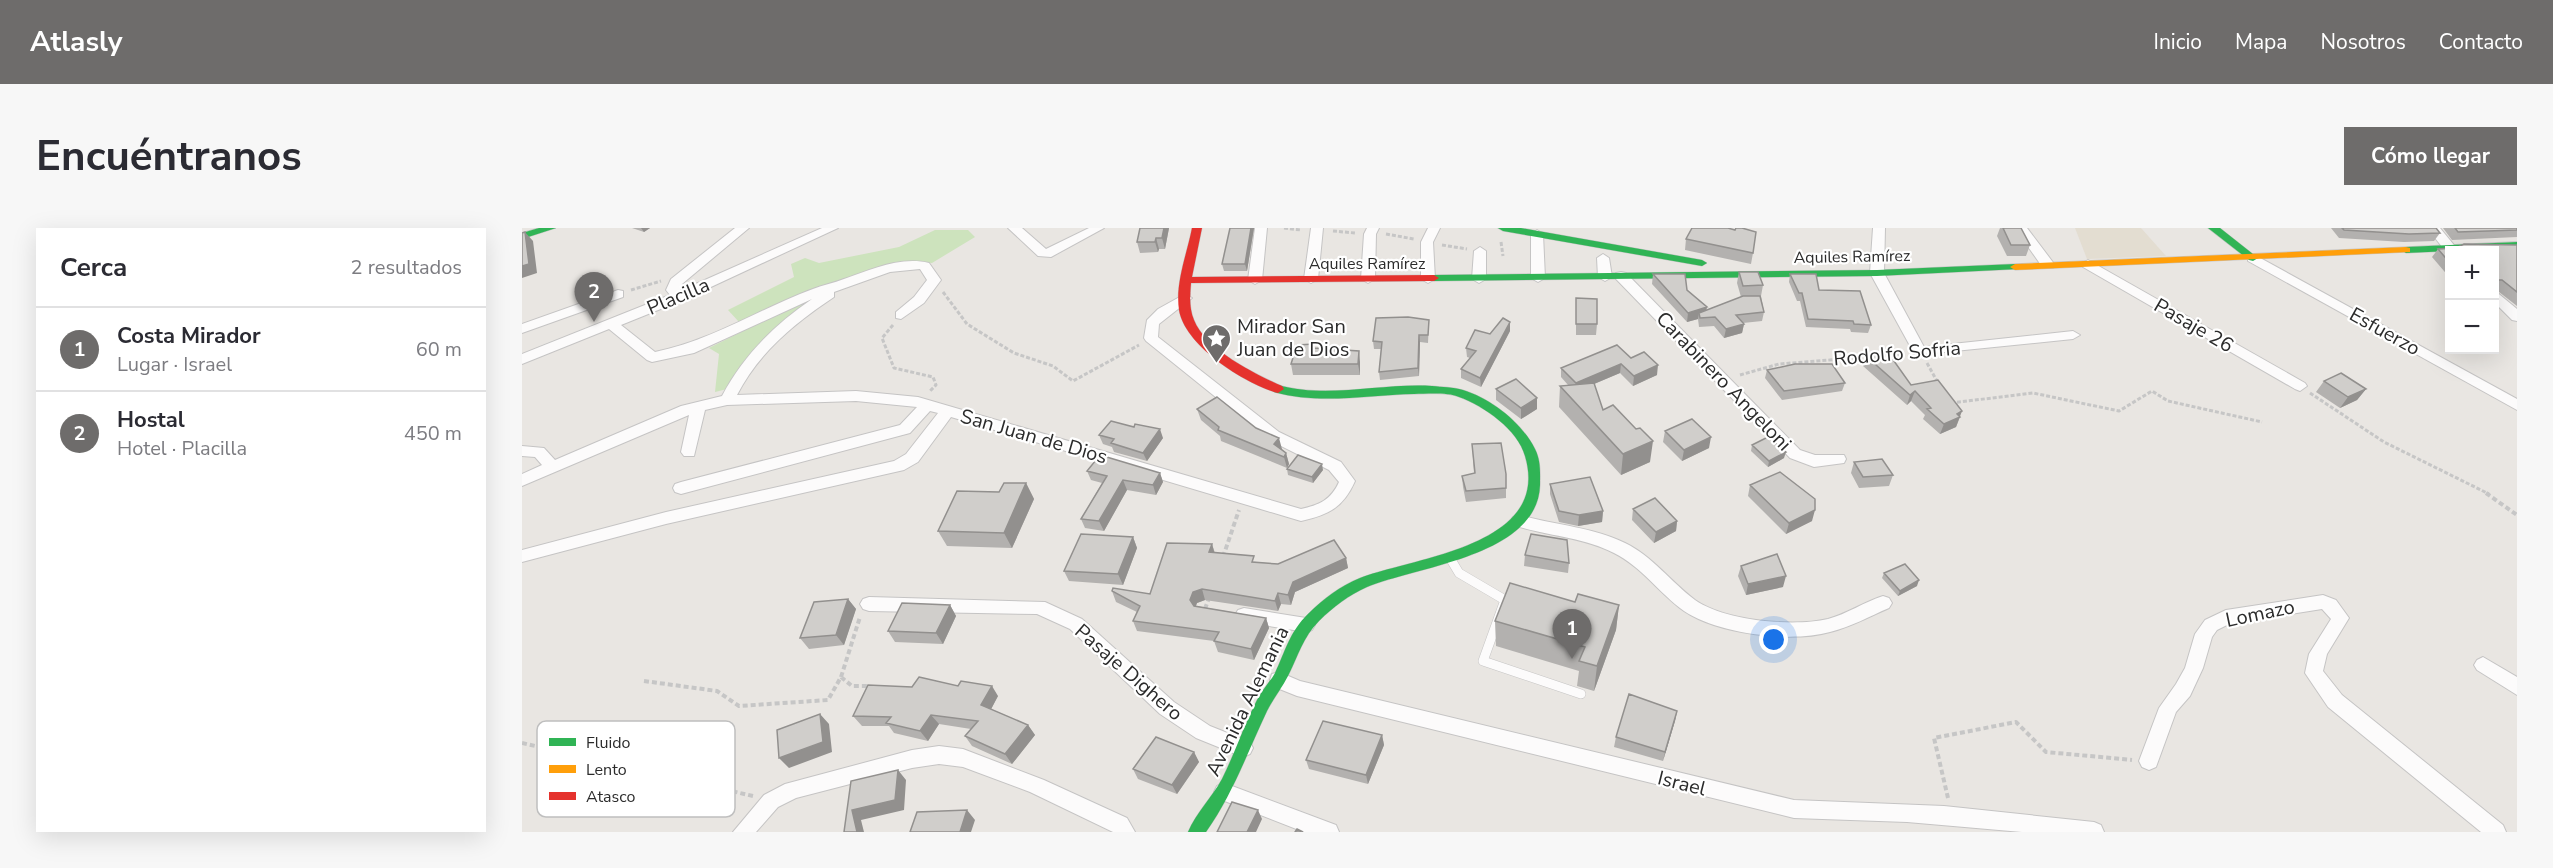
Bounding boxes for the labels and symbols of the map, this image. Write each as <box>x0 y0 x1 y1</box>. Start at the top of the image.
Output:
street label: Aquiles Ramírez <box>1794 245 1911 269</box>
street label: Aquiles Ramírez <box>1309 253 1425 275</box>
street label: Placilla <box>643 271 714 322</box>
pin: 2 <box>574 272 614 322</box>
street label: Pasaje 26 <box>2149 292 2238 359</box>
street label: Esfuerzo <box>2345 301 2425 362</box>
street label: Carabinero Angeloni <box>1650 306 1797 457</box>
place label: Mirador San Juan de Dios <box>1236 313 1349 363</box>
place icon: Mirador San Juan de Dios <box>1200 322 1232 364</box>
street label: Rodolfo Sofria <box>1832 334 1962 373</box>
street label: San Juan de Dios <box>957 403 1111 470</box>
street label: Lomazo <box>2223 593 2297 634</box>
pin: 1 <box>1552 610 1592 659</box>
street label: Pasaje Dighero <box>1069 618 1188 727</box>
street label: Avenida Alemania <box>1199 622 1295 781</box>
your location <box>1759 625 1788 654</box>
legend <box>537 721 735 817</box>
text: Fluido <box>586 732 631 754</box>
text: Lento <box>586 759 627 781</box>
street label: Israel <box>1655 764 1709 803</box>
text: Atasco <box>586 786 635 808</box>

